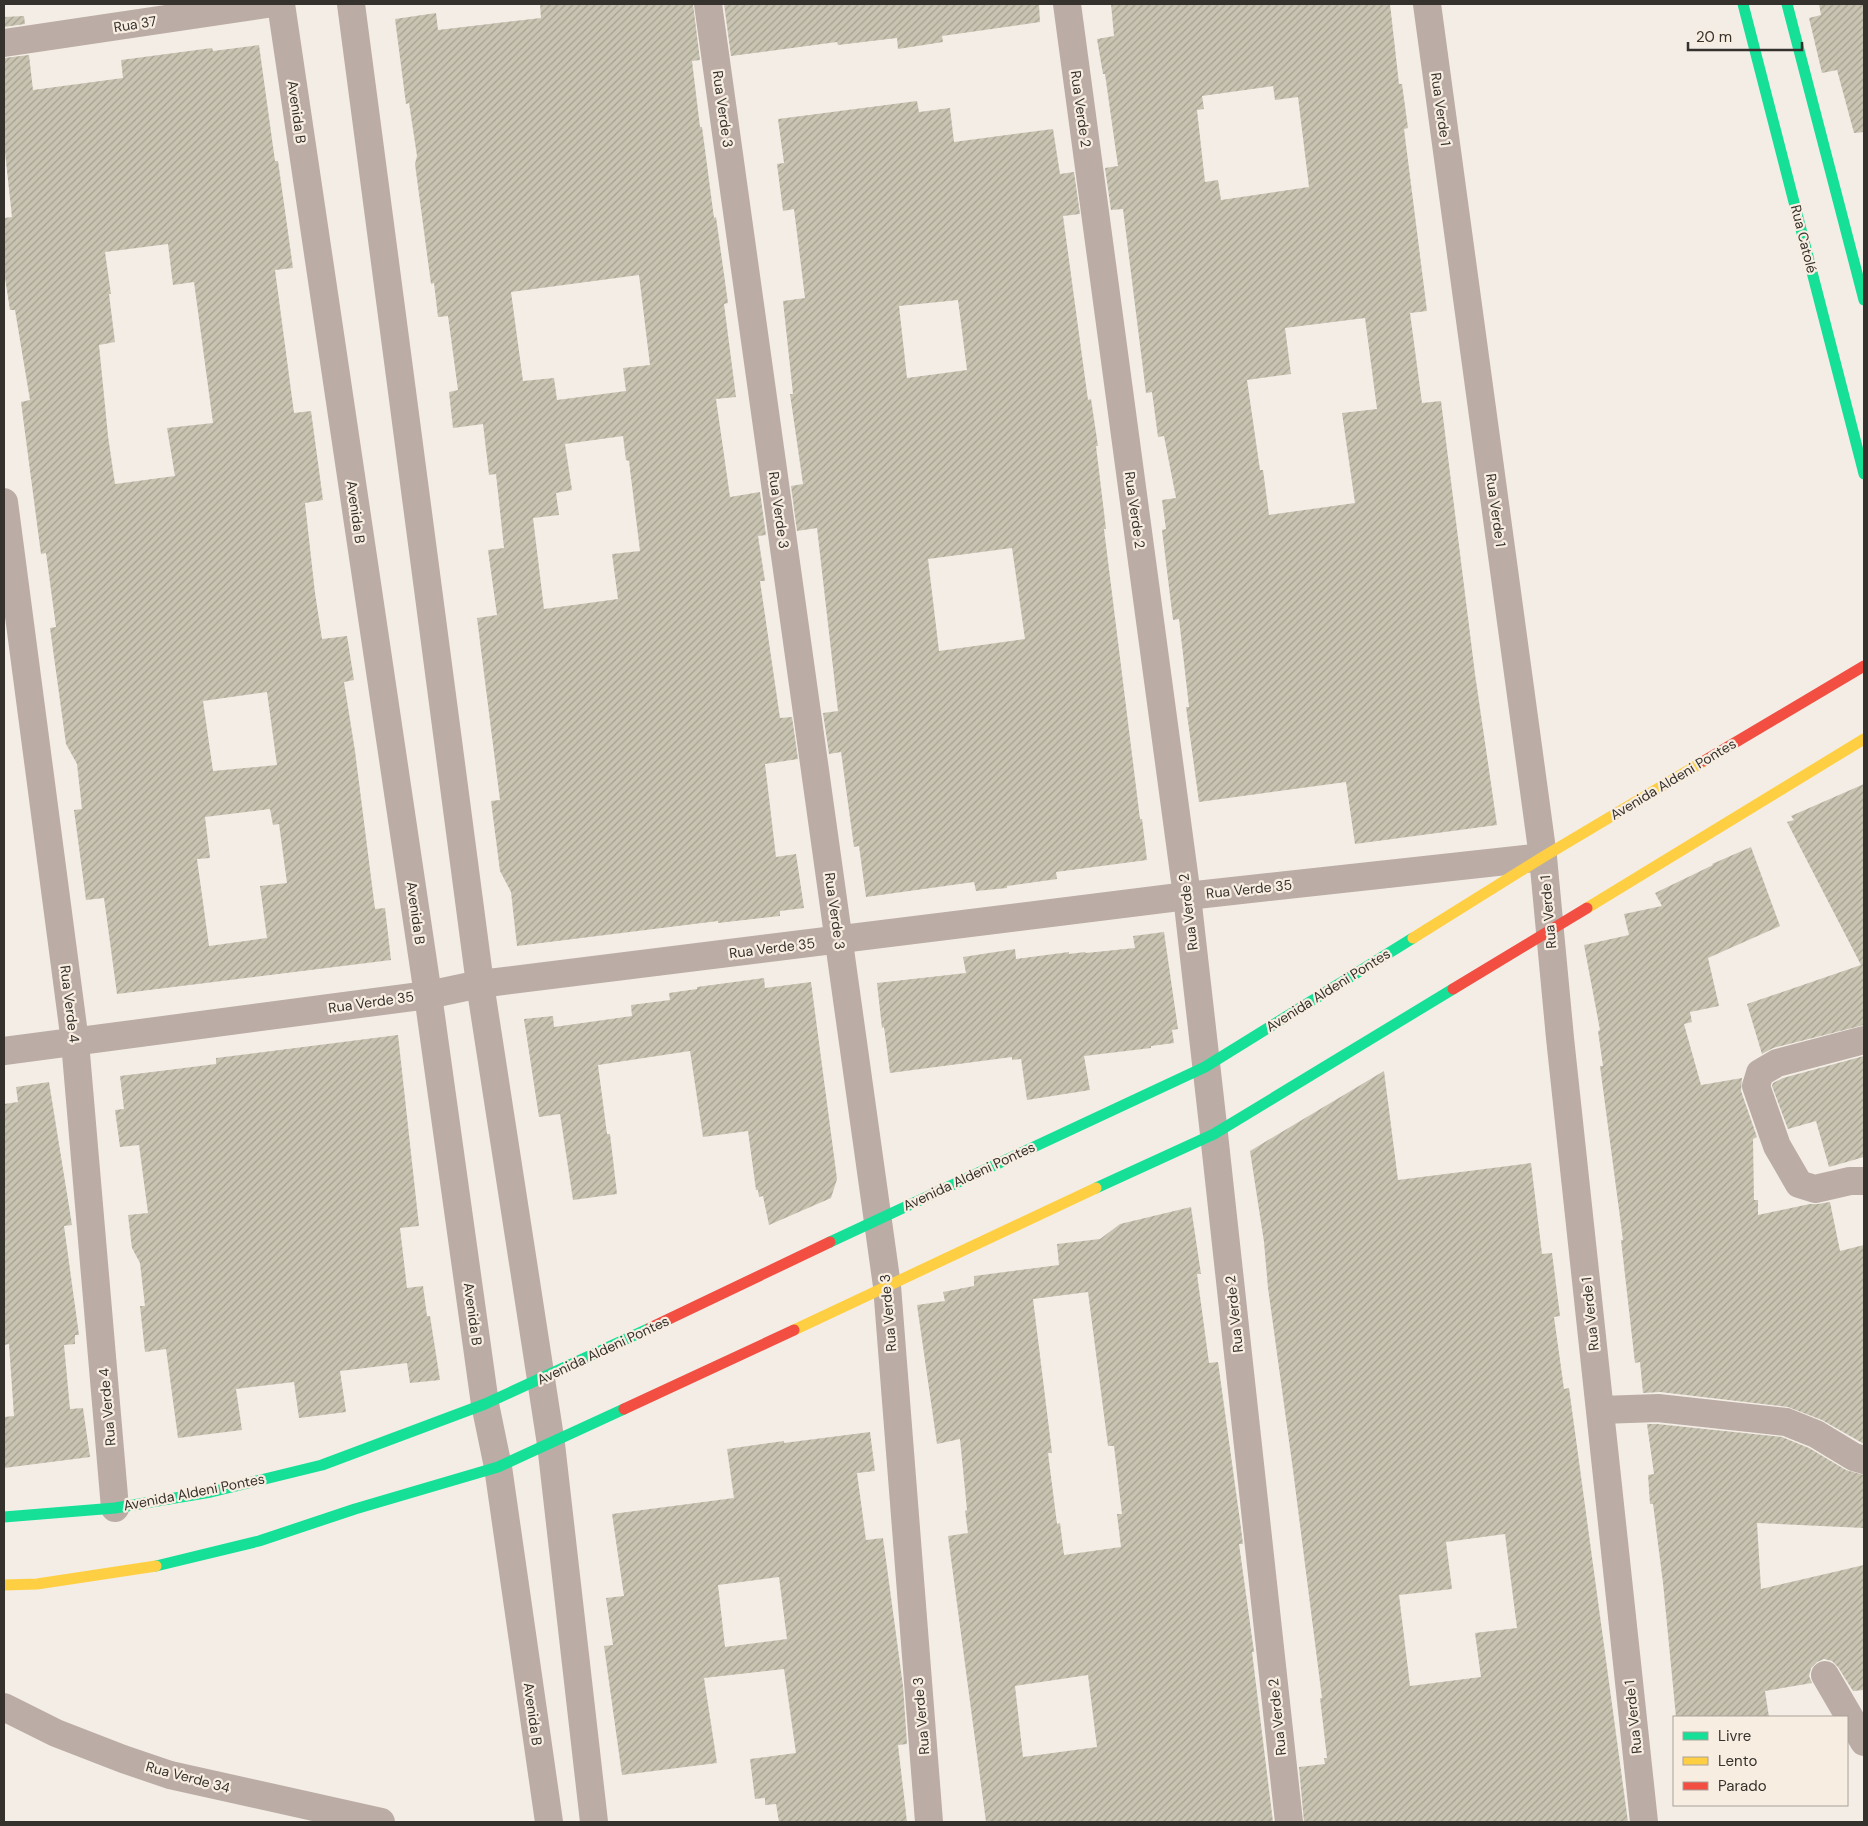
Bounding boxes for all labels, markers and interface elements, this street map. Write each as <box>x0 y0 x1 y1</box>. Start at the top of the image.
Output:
street label: Rua 37 <box>112 12 158 36</box>
scale bar <box>1688 20 1802 52</box>
text: 20 m <box>1696 27 1732 47</box>
street label: Rua Verde 3 <box>709 69 737 149</box>
street label: Rua Verde 2 <box>1067 69 1095 149</box>
street label: Rua Verde 1 <box>1427 71 1455 147</box>
street label: Avenida B <box>284 79 310 145</box>
street label: Rua Catolé <box>1787 203 1821 275</box>
street label: Rua Verde 3 <box>765 470 793 550</box>
street label: Rua Verde 2 <box>1121 470 1149 550</box>
street label: Rua Verde 1 <box>1482 472 1510 548</box>
street label: Avenida B <box>343 479 369 545</box>
street label: Avenida Aldeni Pontes <box>1607 734 1739 824</box>
street label: Rua Verde 3 <box>821 871 849 951</box>
street label: Rua Verde 2 <box>1174 872 1202 952</box>
street label: Rua Verde 1 <box>1536 874 1560 950</box>
street label: Rua Verde 35 <box>1205 876 1293 902</box>
street label: Avenida B <box>403 880 429 946</box>
street label: Rua Verde 35 <box>728 934 816 962</box>
street label: Avenida Aldeni Pontes <box>1262 944 1394 1036</box>
street label: Rua Verde 4 <box>56 964 84 1044</box>
street label: Rua Verde 35 <box>327 987 415 1017</box>
street label: Avenida Aldeni Pontes <box>900 1137 1038 1215</box>
street label: Rua Verde 3 <box>876 1273 900 1353</box>
street label: Rua Verde 2 <box>1221 1275 1247 1353</box>
street label: Rua Verde 1 <box>1577 1276 1603 1352</box>
street label: Avenida B <box>460 1281 486 1347</box>
street label: Avenida Aldeni Pontes <box>534 1311 672 1389</box>
street label: Rua Verde 4 <box>95 1367 119 1447</box>
street label: Avenida Aldeni Pontes <box>122 1469 266 1515</box>
street label: Rua Verde 3 <box>909 1676 933 1756</box>
street label: Rua Verde 2 <box>1264 1678 1290 1756</box>
street label: Rua Verde 1 <box>1620 1679 1646 1755</box>
street label: Avenida B <box>520 1681 546 1747</box>
legend <box>1673 1716 1848 1806</box>
text: Livre <box>1718 1726 1751 1746</box>
text: Lento <box>1718 1751 1757 1771</box>
street label: Rua Verde 34 <box>144 1757 232 1797</box>
text: Parado <box>1718 1776 1767 1796</box>

